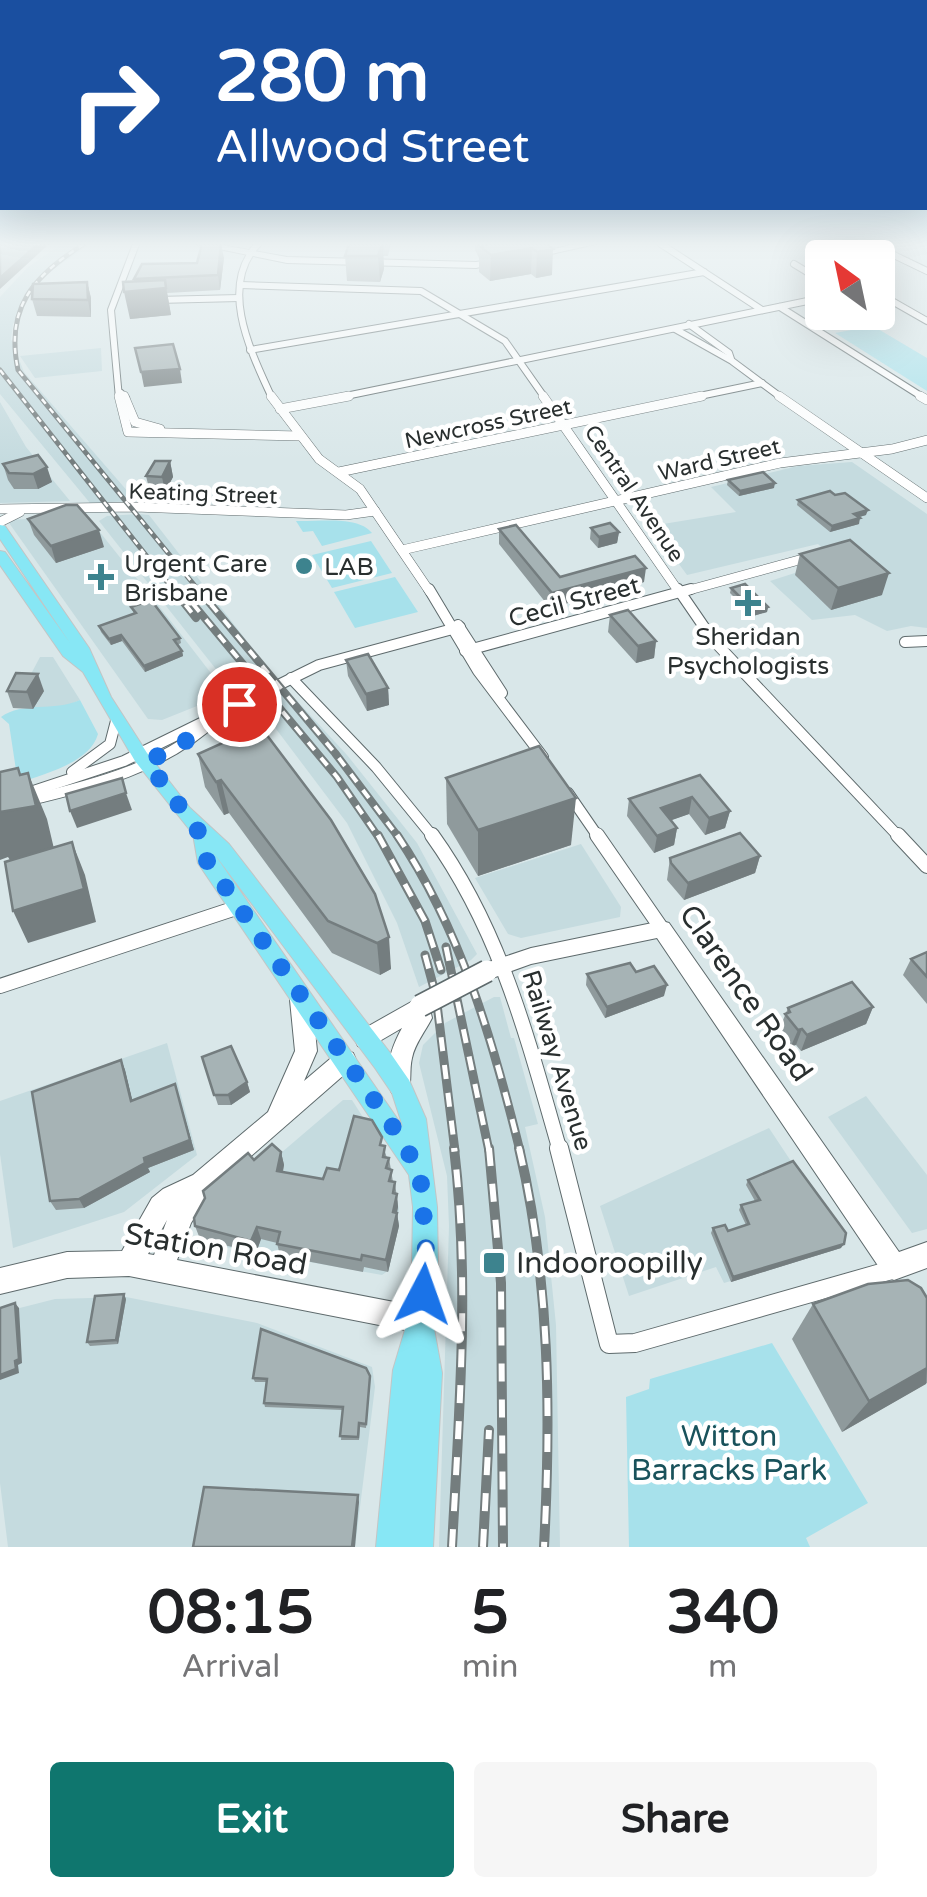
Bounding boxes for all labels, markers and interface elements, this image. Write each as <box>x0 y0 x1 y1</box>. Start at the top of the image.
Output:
text: 280 m <box>215 36 429 120</box>
icon: right <box>50 40 180 170</box>
text: Allwood Street <box>215 121 529 175</box>
north arrow <box>805 240 895 330</box>
map controls <box>805 240 895 330</box>
street label: Newcross Street <box>402 394 574 454</box>
street label: Central Avenue <box>579 420 690 567</box>
street label: Ward Street <box>656 433 783 487</box>
street label: Keating Street <box>128 478 278 510</box>
place label: Urgent Care Brisbane <box>124 549 267 608</box>
place label: LAB <box>324 552 374 582</box>
marker: LAB <box>293 555 315 577</box>
marker: Urgent Care Brisbane <box>88 564 114 590</box>
street label: Cecil Street <box>505 570 644 634</box>
marker: Sheridan Psychologists <box>735 590 761 616</box>
place label: Sheridan Psychologists <box>667 622 829 681</box>
pin <box>197 662 282 747</box>
icon: arrive <box>212 677 267 732</box>
street label: Clarence Road <box>671 898 820 1089</box>
street label: Railway Avenue <box>515 966 599 1154</box>
street label: Station Road <box>122 1215 310 1284</box>
position arrow <box>371 1242 475 1346</box>
place label: Indooroopilly <box>516 1245 703 1282</box>
marker: Indooroopilly <box>481 1250 507 1276</box>
park label: Witton Barracks Park <box>631 1418 827 1489</box>
text: 08:15 <box>148 1577 314 1649</box>
text: 5 <box>471 1577 509 1649</box>
text: 340 <box>666 1577 779 1649</box>
text: Arrival <box>181 1648 280 1686</box>
text: min <box>462 1648 519 1686</box>
text: m <box>708 1648 737 1686</box>
button: Exit <box>50 1762 454 1877</box>
button: Share <box>474 1762 877 1877</box>

